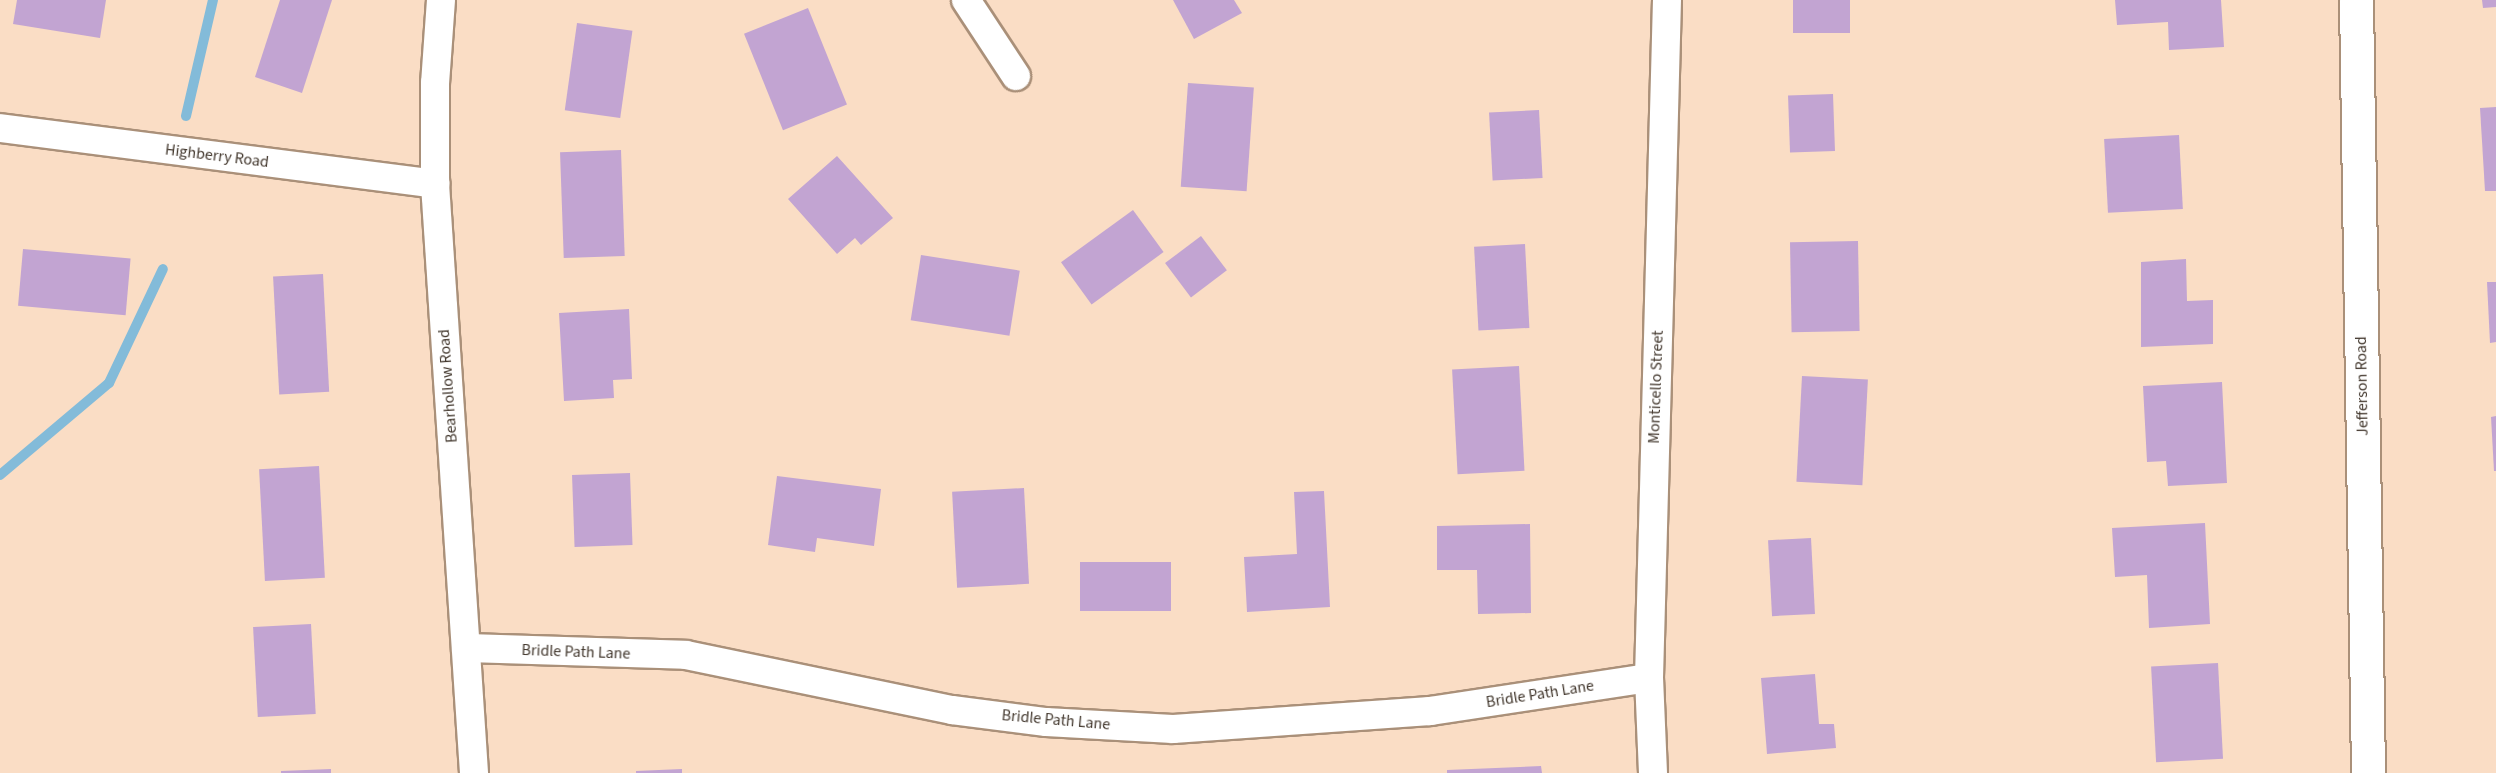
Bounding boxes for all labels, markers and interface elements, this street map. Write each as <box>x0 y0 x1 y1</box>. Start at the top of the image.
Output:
street label: Highberry Road <box>164 140 270 172</box>
street label: Bearhollow Road <box>434 329 462 443</box>
street label: Monticello Street <box>1644 330 1668 444</box>
street label: Jefferson Road <box>2352 336 2372 436</box>
street label: Bridle Path Lane <box>521 641 631 663</box>
street label: Bridle Path Lane <box>1485 676 1595 712</box>
street label: Bridle Path Lane <box>1001 706 1111 734</box>

